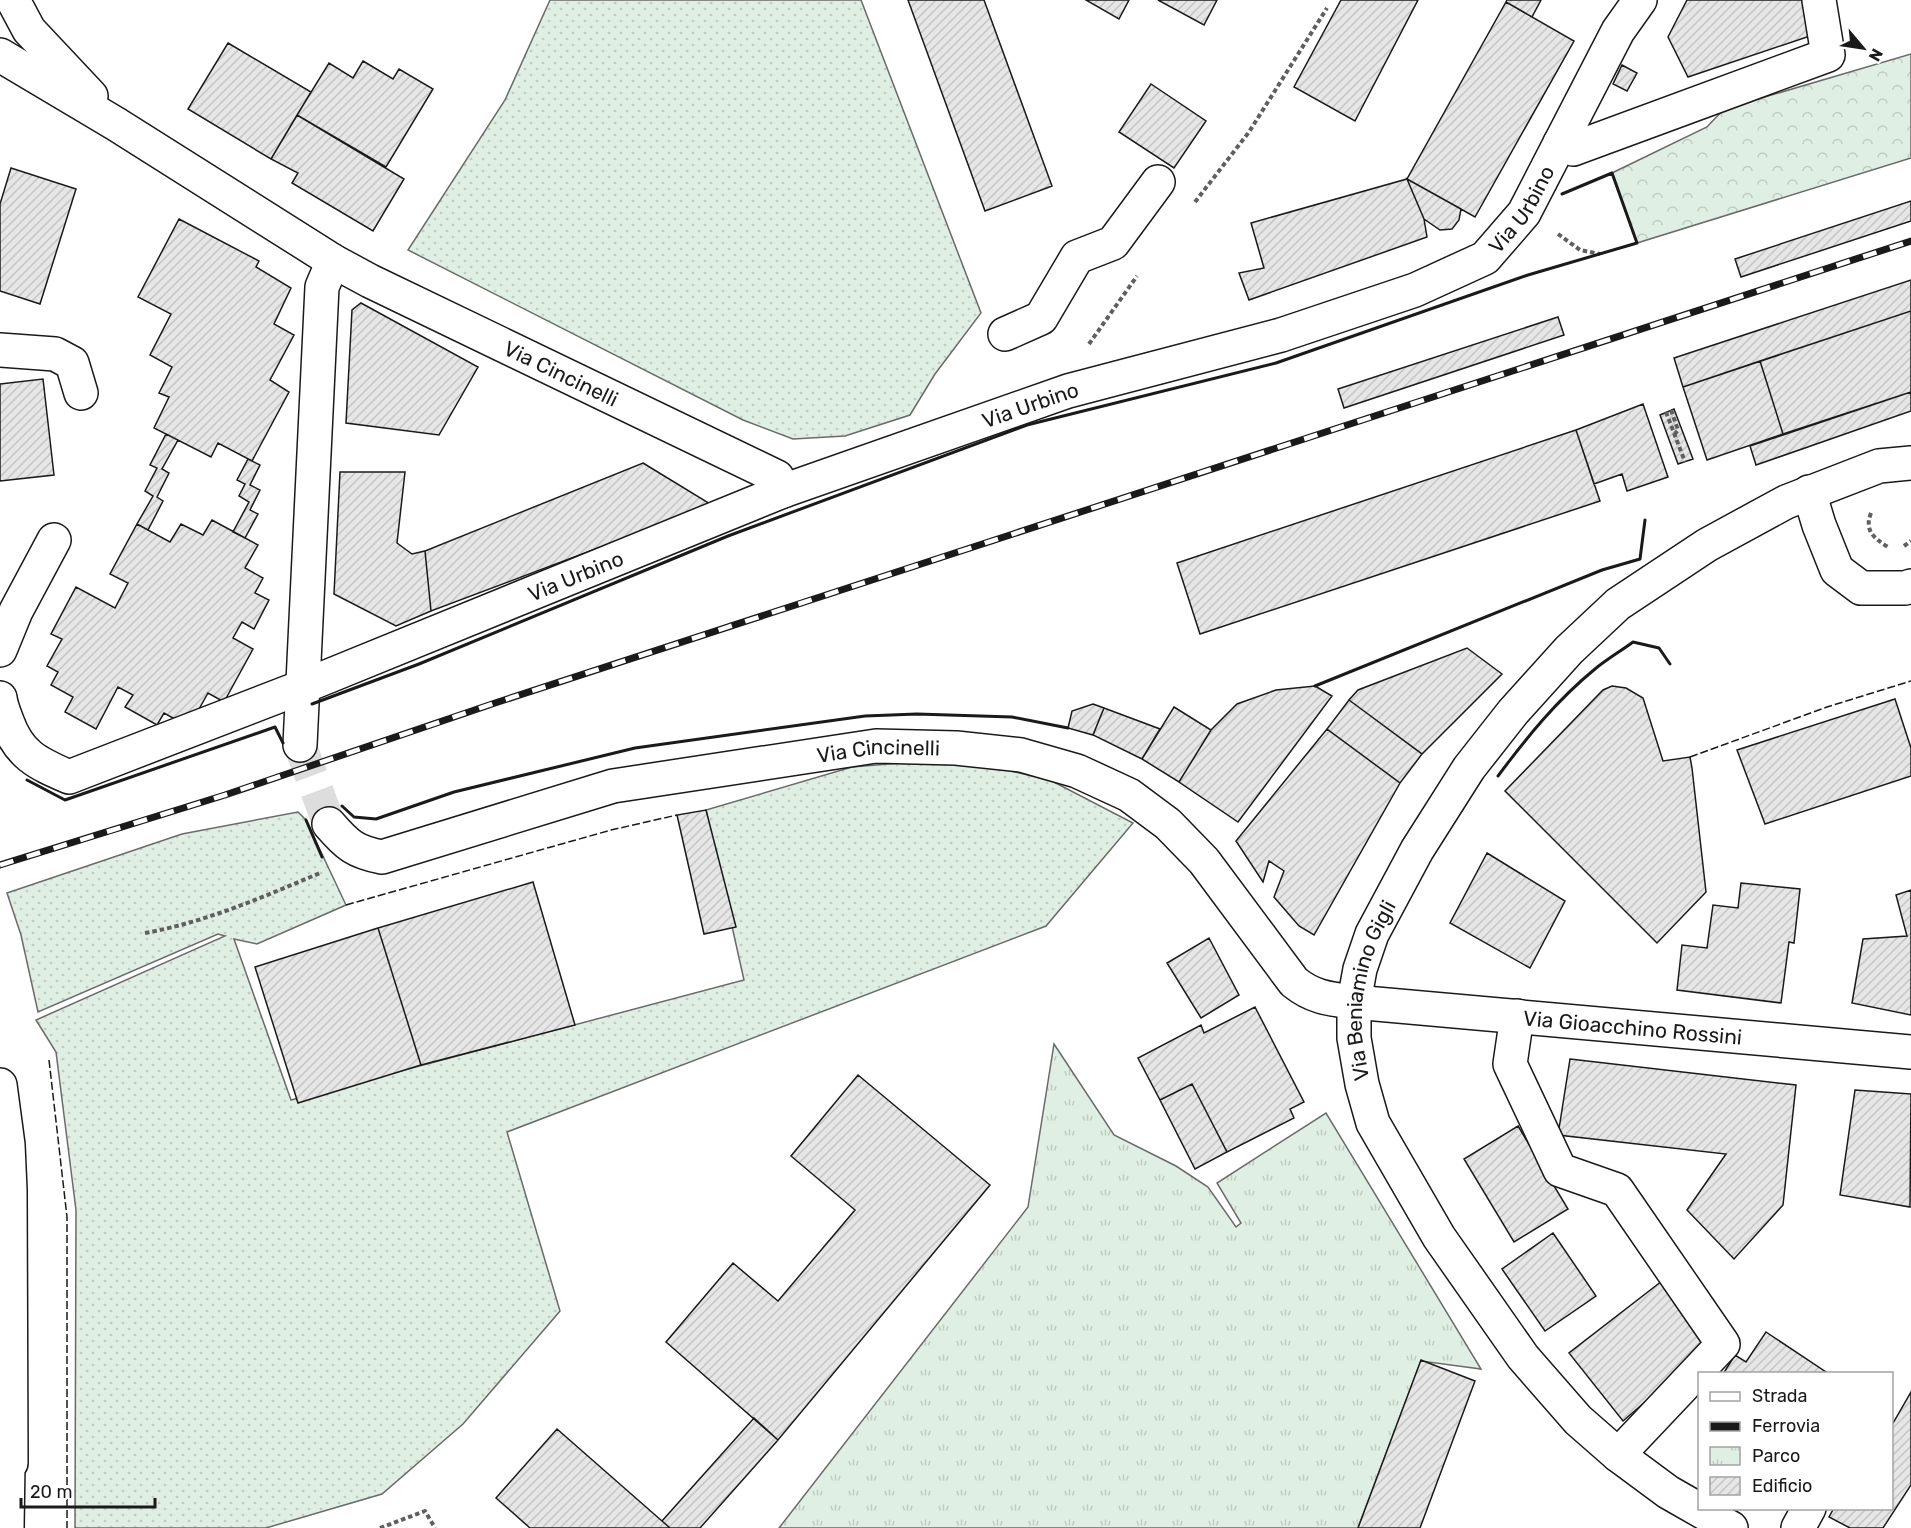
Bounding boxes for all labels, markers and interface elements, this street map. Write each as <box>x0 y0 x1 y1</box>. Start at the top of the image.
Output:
north arrow <box>1833 18 1893 78</box>
text: N <box>1865 45 1887 65</box>
street label: Via Urbino <box>1483 161 1559 258</box>
street label: Via Cincinelli <box>500 335 623 411</box>
street label: Via Urbino <box>978 376 1081 433</box>
street label: Via Urbino <box>524 545 627 606</box>
street label: Via Cincinelli <box>815 733 940 767</box>
street label: Via Beniamino Gigli <box>1341 896 1400 1083</box>
street label: Via Gioacchino Rossini <box>1522 1005 1743 1049</box>
legend <box>1698 1372 1893 1510</box>
text: Strada <box>1752 1385 1808 1407</box>
text: Ferrovia <box>1752 1415 1820 1437</box>
text: Parco <box>1752 1445 1800 1467</box>
scale bar <box>21 1471 154 1509</box>
text: Edificio <box>1752 1475 1812 1497</box>
text: 20 m <box>30 1481 72 1503</box>

